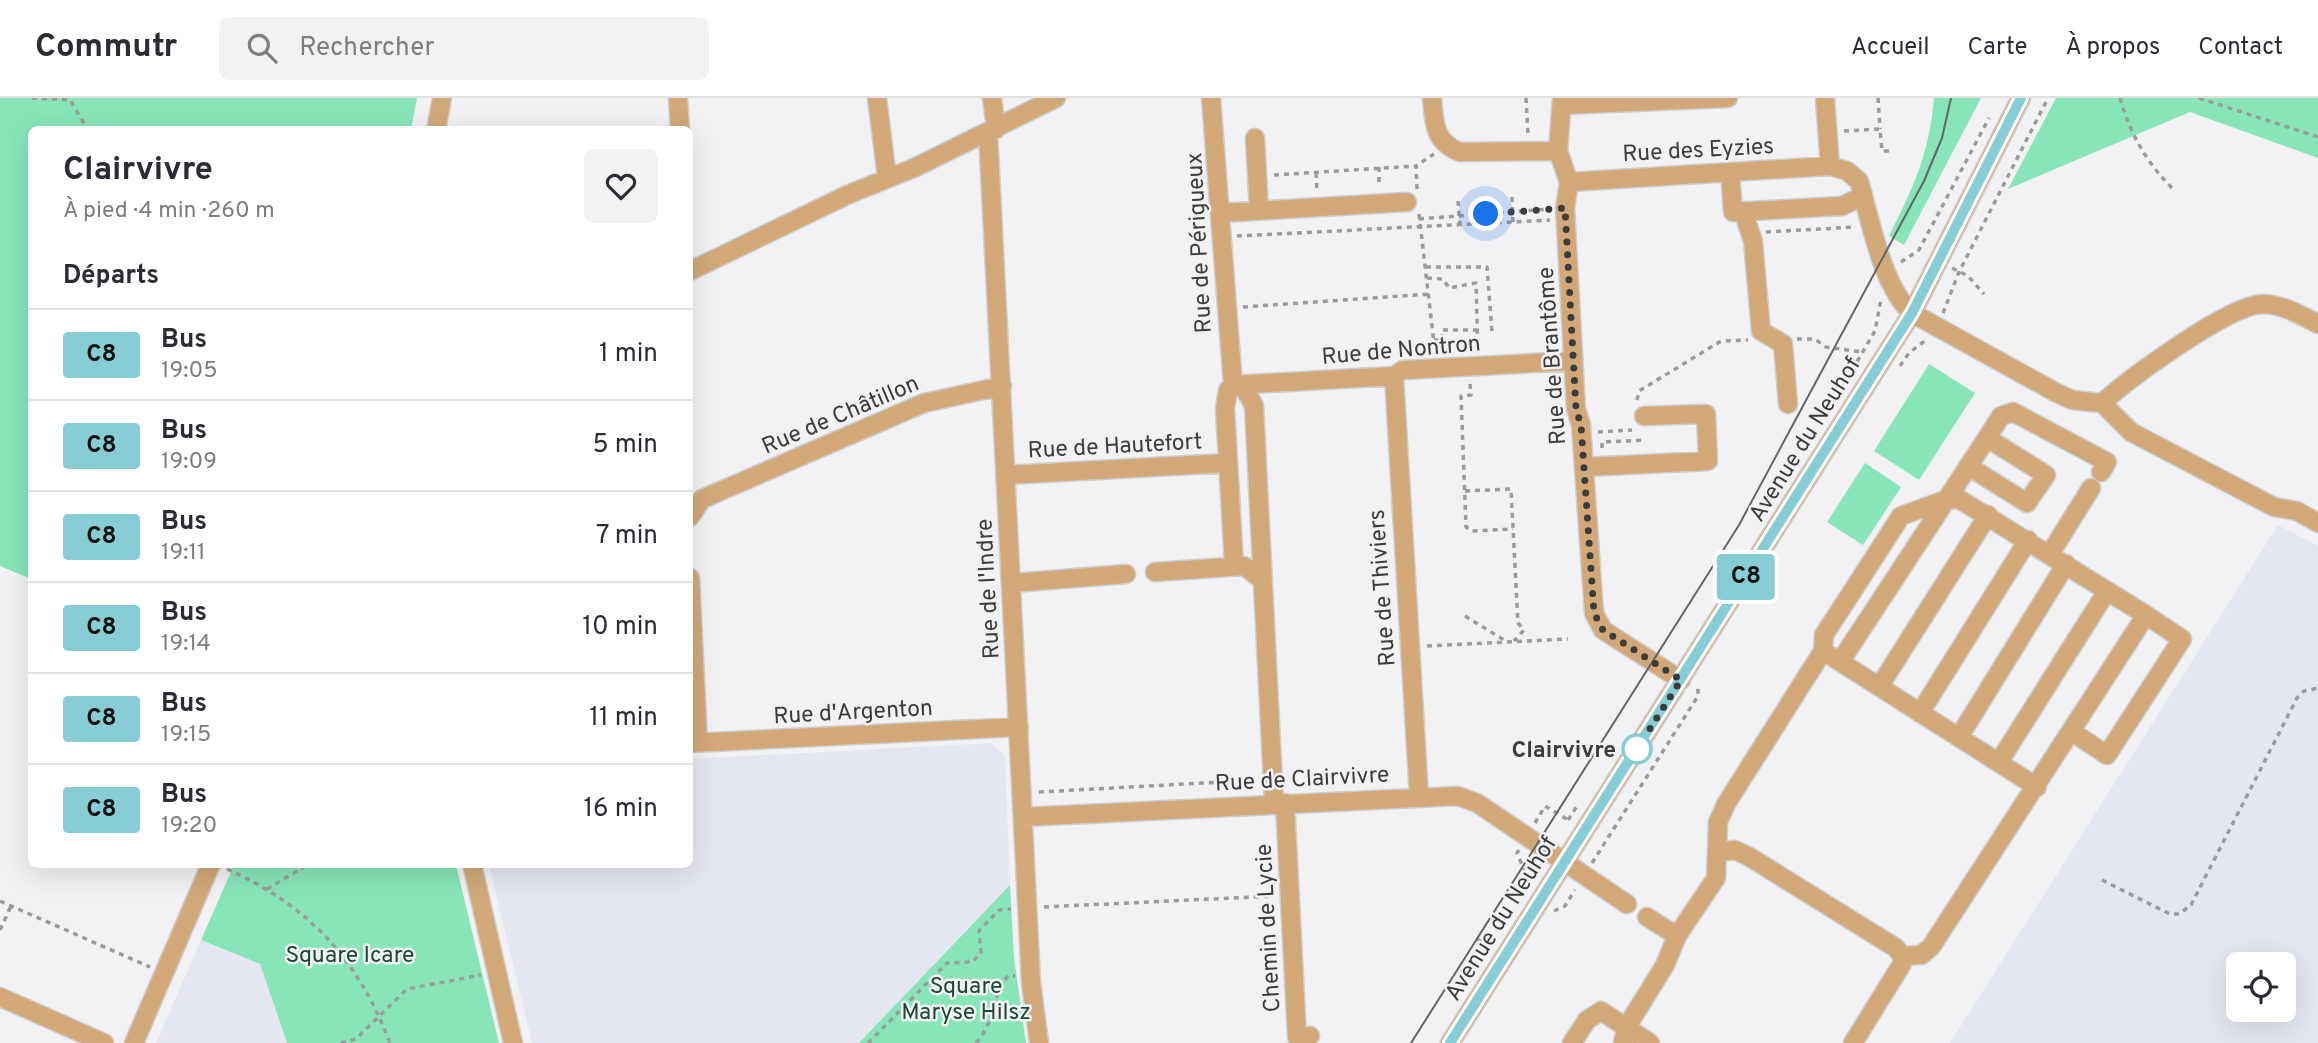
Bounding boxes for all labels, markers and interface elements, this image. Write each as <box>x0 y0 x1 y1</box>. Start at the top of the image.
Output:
search box <box>219 17 709 80</box>
text: Commutr <box>35 27 177 69</box>
icon: search <box>243 29 281 67</box>
text: Rechercher <box>299 32 435 65</box>
text: Accueil <box>1851 33 1930 63</box>
text: Carte <box>1968 33 2027 63</box>
text: À propos <box>2065 33 2160 63</box>
text: Contact <box>2198 33 2283 63</box>
street label: Rue des Eyzies <box>1622 133 1775 170</box>
button: heart <box>584 149 658 223</box>
text: Clairvivre <box>63 150 213 192</box>
street label: Rue de Périgueux <box>1181 152 1220 334</box>
your location <box>1468 196 1503 231</box>
text: À pied · 4 min · 260 m <box>63 197 275 226</box>
text: Départs <box>63 260 159 293</box>
street label: Rue de Brantôme <box>1533 266 1574 446</box>
text: Bus <box>161 324 207 357</box>
street label: Rue de Nontron <box>1320 330 1482 373</box>
text: 1 min <box>599 338 658 371</box>
text: C8 <box>86 340 117 370</box>
street label: Avenue du Neuhof <box>1744 352 1869 528</box>
text: 19:05 <box>161 357 218 386</box>
street label: Rue de Châtillon <box>758 370 924 462</box>
text: Bus <box>161 415 207 448</box>
street label: Rue de Hautefort <box>1027 428 1203 467</box>
text: 5 min <box>592 429 658 462</box>
text: C8 <box>86 431 117 461</box>
text: 19:09 <box>161 448 217 477</box>
text: Bus <box>161 506 207 539</box>
street label: Rue de Thiviers <box>1364 508 1403 667</box>
street label: Rue de l'Indre <box>971 518 1008 660</box>
text: 7 min <box>596 520 658 553</box>
text: C8 <box>86 522 117 552</box>
text: 19:11 <box>161 539 206 568</box>
line badge: C8 <box>1714 554 1778 600</box>
text: C8 <box>1731 562 1761 592</box>
text: Bus <box>161 597 207 630</box>
text: 10 min <box>582 611 658 644</box>
text: C8 <box>86 613 117 643</box>
text: 19:14 <box>161 630 211 659</box>
text: Bus <box>161 688 207 721</box>
street label: Rue d'Argenton <box>773 695 934 732</box>
text: 11 min <box>589 702 658 735</box>
text: C8 <box>86 704 117 734</box>
text: 19:15 <box>161 721 211 750</box>
marker: Clairvivre <box>1622 734 1652 764</box>
place label: Clairvivre <box>1511 737 1616 766</box>
street label: Rue de Clairvivre <box>1214 761 1390 800</box>
text: Bus <box>161 779 207 812</box>
text: 16 min <box>583 793 658 826</box>
text: C8 <box>86 795 117 825</box>
text: 19:20 <box>161 812 217 841</box>
street label: Avenue du Neuhof <box>1440 831 1565 1007</box>
street label: Chemin de Lycie <box>1251 843 1288 1013</box>
park label: Square Icare <box>286 942 414 971</box>
map controls <box>2226 952 2296 1022</box>
button: locate <box>2226 952 2296 1022</box>
park label: Square Maryse Hilsz <box>901 973 1031 1028</box>

